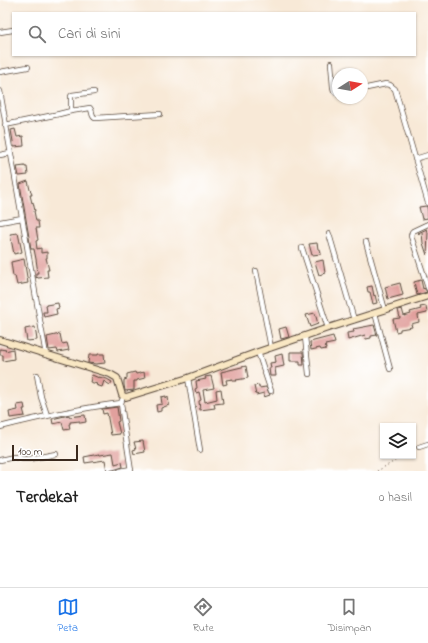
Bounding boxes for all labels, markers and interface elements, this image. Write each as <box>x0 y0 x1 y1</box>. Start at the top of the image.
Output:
search box <box>12 12 416 56</box>
icon: search <box>26 23 48 45</box>
text: Cari di sini <box>58 23 121 45</box>
north arrow <box>332 68 368 104</box>
map controls <box>380 423 416 459</box>
button: layers <box>380 423 416 459</box>
scale bar <box>12 443 78 462</box>
text: 100 m <box>18 444 42 460</box>
text: Terdekat <box>16 485 78 510</box>
text: 0 hasil <box>379 488 412 507</box>
tab: Peta <box>57 596 79 636</box>
tab: Rute <box>192 596 214 636</box>
tab: Disimpan <box>328 596 371 636</box>

